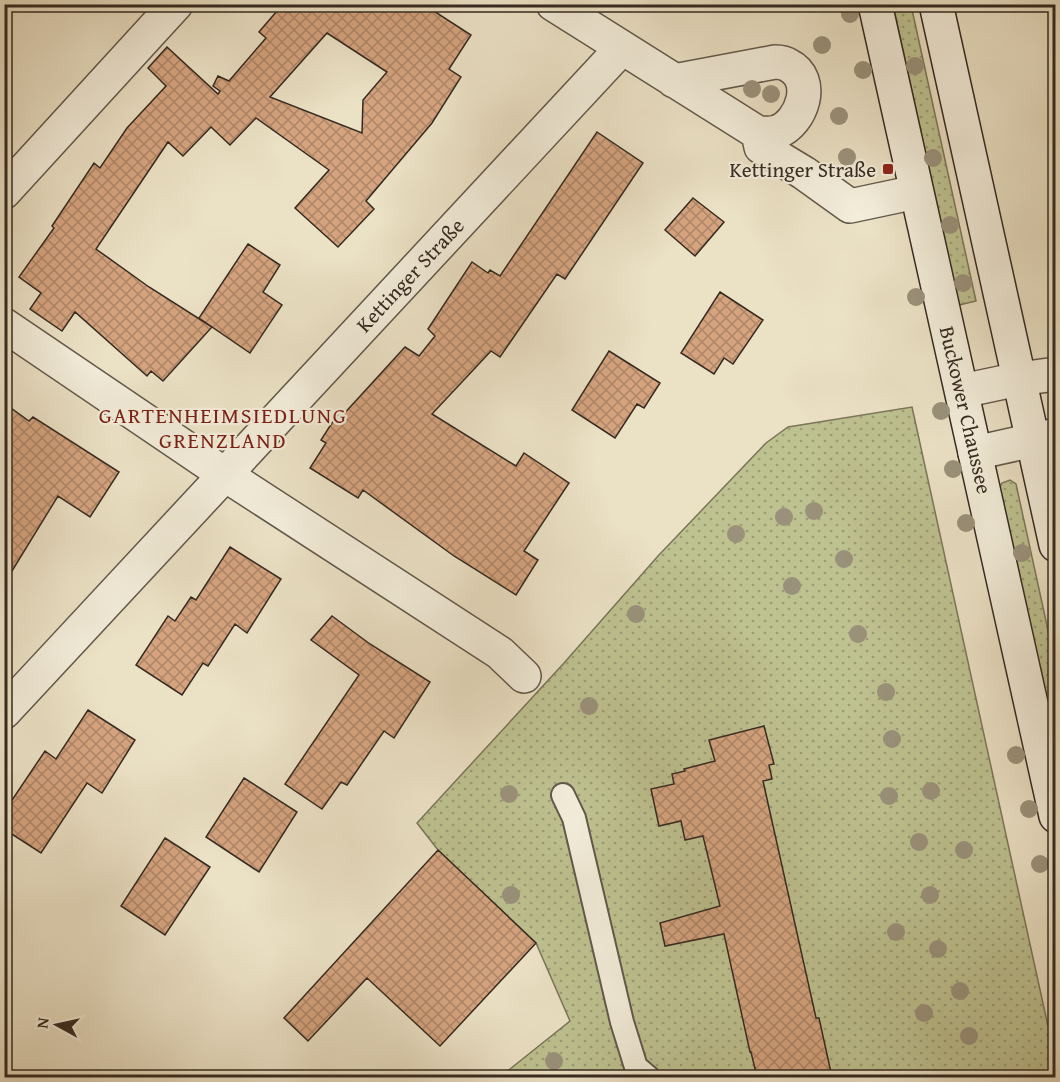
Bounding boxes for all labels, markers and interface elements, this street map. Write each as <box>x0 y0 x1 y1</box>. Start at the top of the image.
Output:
place label: Kettinger Straße <box>729 154 876 185</box>
marker: Kettinger Straße <box>881 162 895 176</box>
street label: Kettinger Straße <box>349 211 471 339</box>
street label: Buckower Chaussee <box>932 323 1000 497</box>
district label: GARTENHEIMSIEDLUNG GRENZLAND <box>99 399 347 456</box>
north arrow <box>27 995 87 1055</box>
text: N <box>30 1016 55 1030</box>

